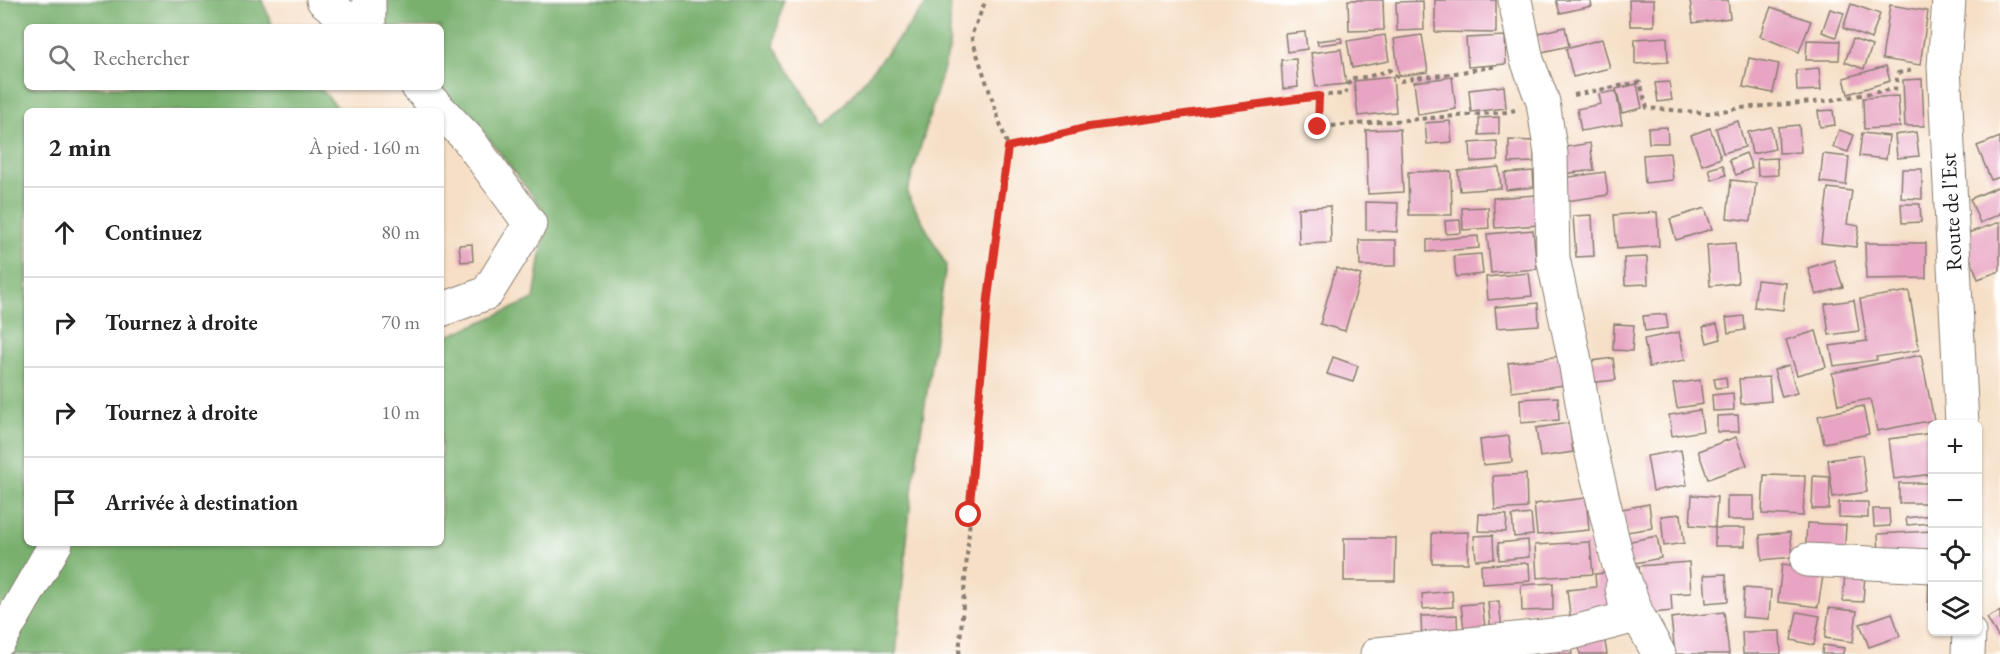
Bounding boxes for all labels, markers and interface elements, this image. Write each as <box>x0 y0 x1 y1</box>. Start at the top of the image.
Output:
search box <box>24 24 444 90</box>
icon: search <box>45 41 78 74</box>
text: Rechercher <box>93 43 189 72</box>
route end <box>1304 113 1330 139</box>
text: 2 min <box>48 130 111 164</box>
text: À pied · 160 m <box>309 134 420 160</box>
street label: Route de l'Est <box>1933 152 1969 272</box>
icon: ahead <box>48 216 81 249</box>
text: Continuez <box>105 218 202 247</box>
text: 80 m <box>381 219 420 245</box>
icon: right <box>48 306 81 339</box>
text: Tournez à droite <box>105 308 258 337</box>
text: 70 m <box>381 309 420 335</box>
icon: right <box>48 396 81 429</box>
text: Tournez à droite <box>105 398 258 427</box>
text: 10 m <box>381 399 420 425</box>
map controls <box>1928 420 1982 636</box>
button: + <box>1928 420 1982 474</box>
button: − <box>1928 474 1982 528</box>
icon: arrive <box>48 486 81 519</box>
text: Arrivée à destination <box>105 488 298 517</box>
route start <box>955 501 981 527</box>
button: locate <box>1928 528 1982 582</box>
button: layers <box>1928 582 1982 636</box>

